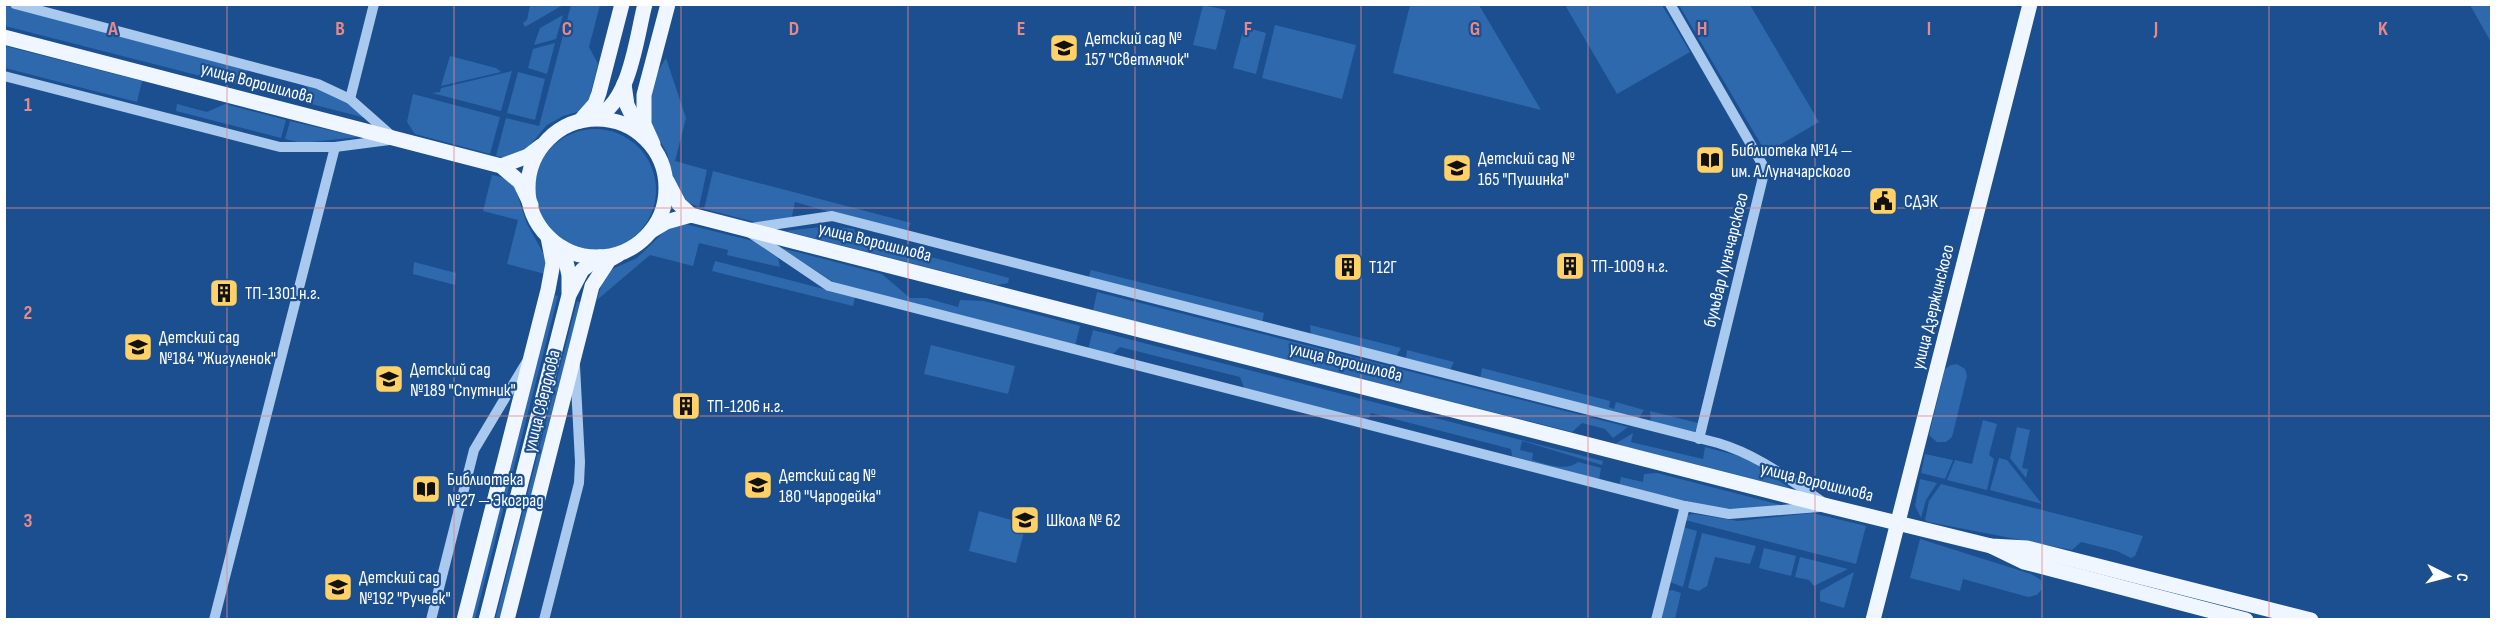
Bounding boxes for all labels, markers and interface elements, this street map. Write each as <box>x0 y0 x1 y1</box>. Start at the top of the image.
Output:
text: A <box>107 17 118 41</box>
text: B <box>335 17 345 41</box>
text: C <box>562 17 572 41</box>
text: D <box>789 17 799 41</box>
text: E <box>1017 17 1025 41</box>
text: F <box>1244 17 1252 41</box>
text: G <box>1470 17 1480 41</box>
text: H <box>1697 17 1707 41</box>
text: I <box>1927 17 1931 41</box>
text: J <box>2153 17 2158 41</box>
text: K <box>2378 17 2388 41</box>
place label: Детский сад № 157 "Светлячок" <box>1085 28 1189 70</box>
school or university icon: Детский сад № 157 "Светлячок" <box>1048 32 1080 64</box>
street label: улица Ворошилова <box>198 58 316 108</box>
text: 1 <box>24 93 32 117</box>
place label: Библиотека №14 — им. А.Луначарского <box>1731 140 1852 182</box>
library icon: Библиотека №14 — им. А.Луначарского <box>1694 144 1726 176</box>
place label: Детский сад № 165 "Пушинка" <box>1478 148 1575 190</box>
school or university icon: Детский сад № 165 "Пушинка" <box>1441 152 1473 184</box>
public building icon: СДЭК <box>1867 185 1899 217</box>
street label: бульвар Луначарского <box>1699 191 1753 329</box>
place label: СДЭК <box>1904 191 1939 212</box>
street label: улица Ворошилова <box>816 218 934 266</box>
street label: улица Дзержинского <box>1907 242 1959 372</box>
building icon: ТП-1009 н.г. <box>1554 250 1586 282</box>
building icon: T12Г <box>1332 251 1364 283</box>
place label: ТП-1009 н.г. <box>1591 256 1668 277</box>
place label: T12Г <box>1369 257 1397 278</box>
building icon: ТП-1301 н.г. <box>208 277 240 309</box>
place label: ТП-1301 н.г. <box>245 283 320 304</box>
text: 2 <box>24 301 32 325</box>
place label: Детский сад №184 "Жигуленок" <box>159 327 276 369</box>
school or university icon: Детский сад №184 "Жигуленок" <box>122 331 154 363</box>
street label: улица Ворошилова <box>1287 338 1405 386</box>
street label: улица Свердлова <box>519 348 565 454</box>
place label: Детский сад №189 "Спутник" <box>410 359 516 401</box>
school or university icon: Детский сад №189 "Спутник" <box>373 363 405 395</box>
building icon: ТП-1206 н.г. <box>670 390 702 422</box>
place label: ТП-1206 н.г. <box>707 396 784 417</box>
street label: улица Ворошилова <box>1758 458 1876 506</box>
place label: Детский сад № 180 "Чародейка" <box>779 465 881 507</box>
place label: Библиотека №27 — Экоград <box>447 469 544 511</box>
school or university icon: Детский сад № 180 "Чародейка" <box>742 469 774 501</box>
library icon: Библиотека №27 — Экоград <box>410 473 442 505</box>
school or university icon: Школа № 62 <box>1009 504 1041 536</box>
text: 3 <box>24 509 33 533</box>
place label: Школа № 62 <box>1046 510 1121 531</box>
north arrow <box>2418 546 2478 606</box>
place label: Детский сад №192 "Ручеек" <box>359 567 451 609</box>
school or university icon: Детский сад №192 "Ручеек" <box>322 571 354 603</box>
text: С <box>2452 572 2471 582</box>

